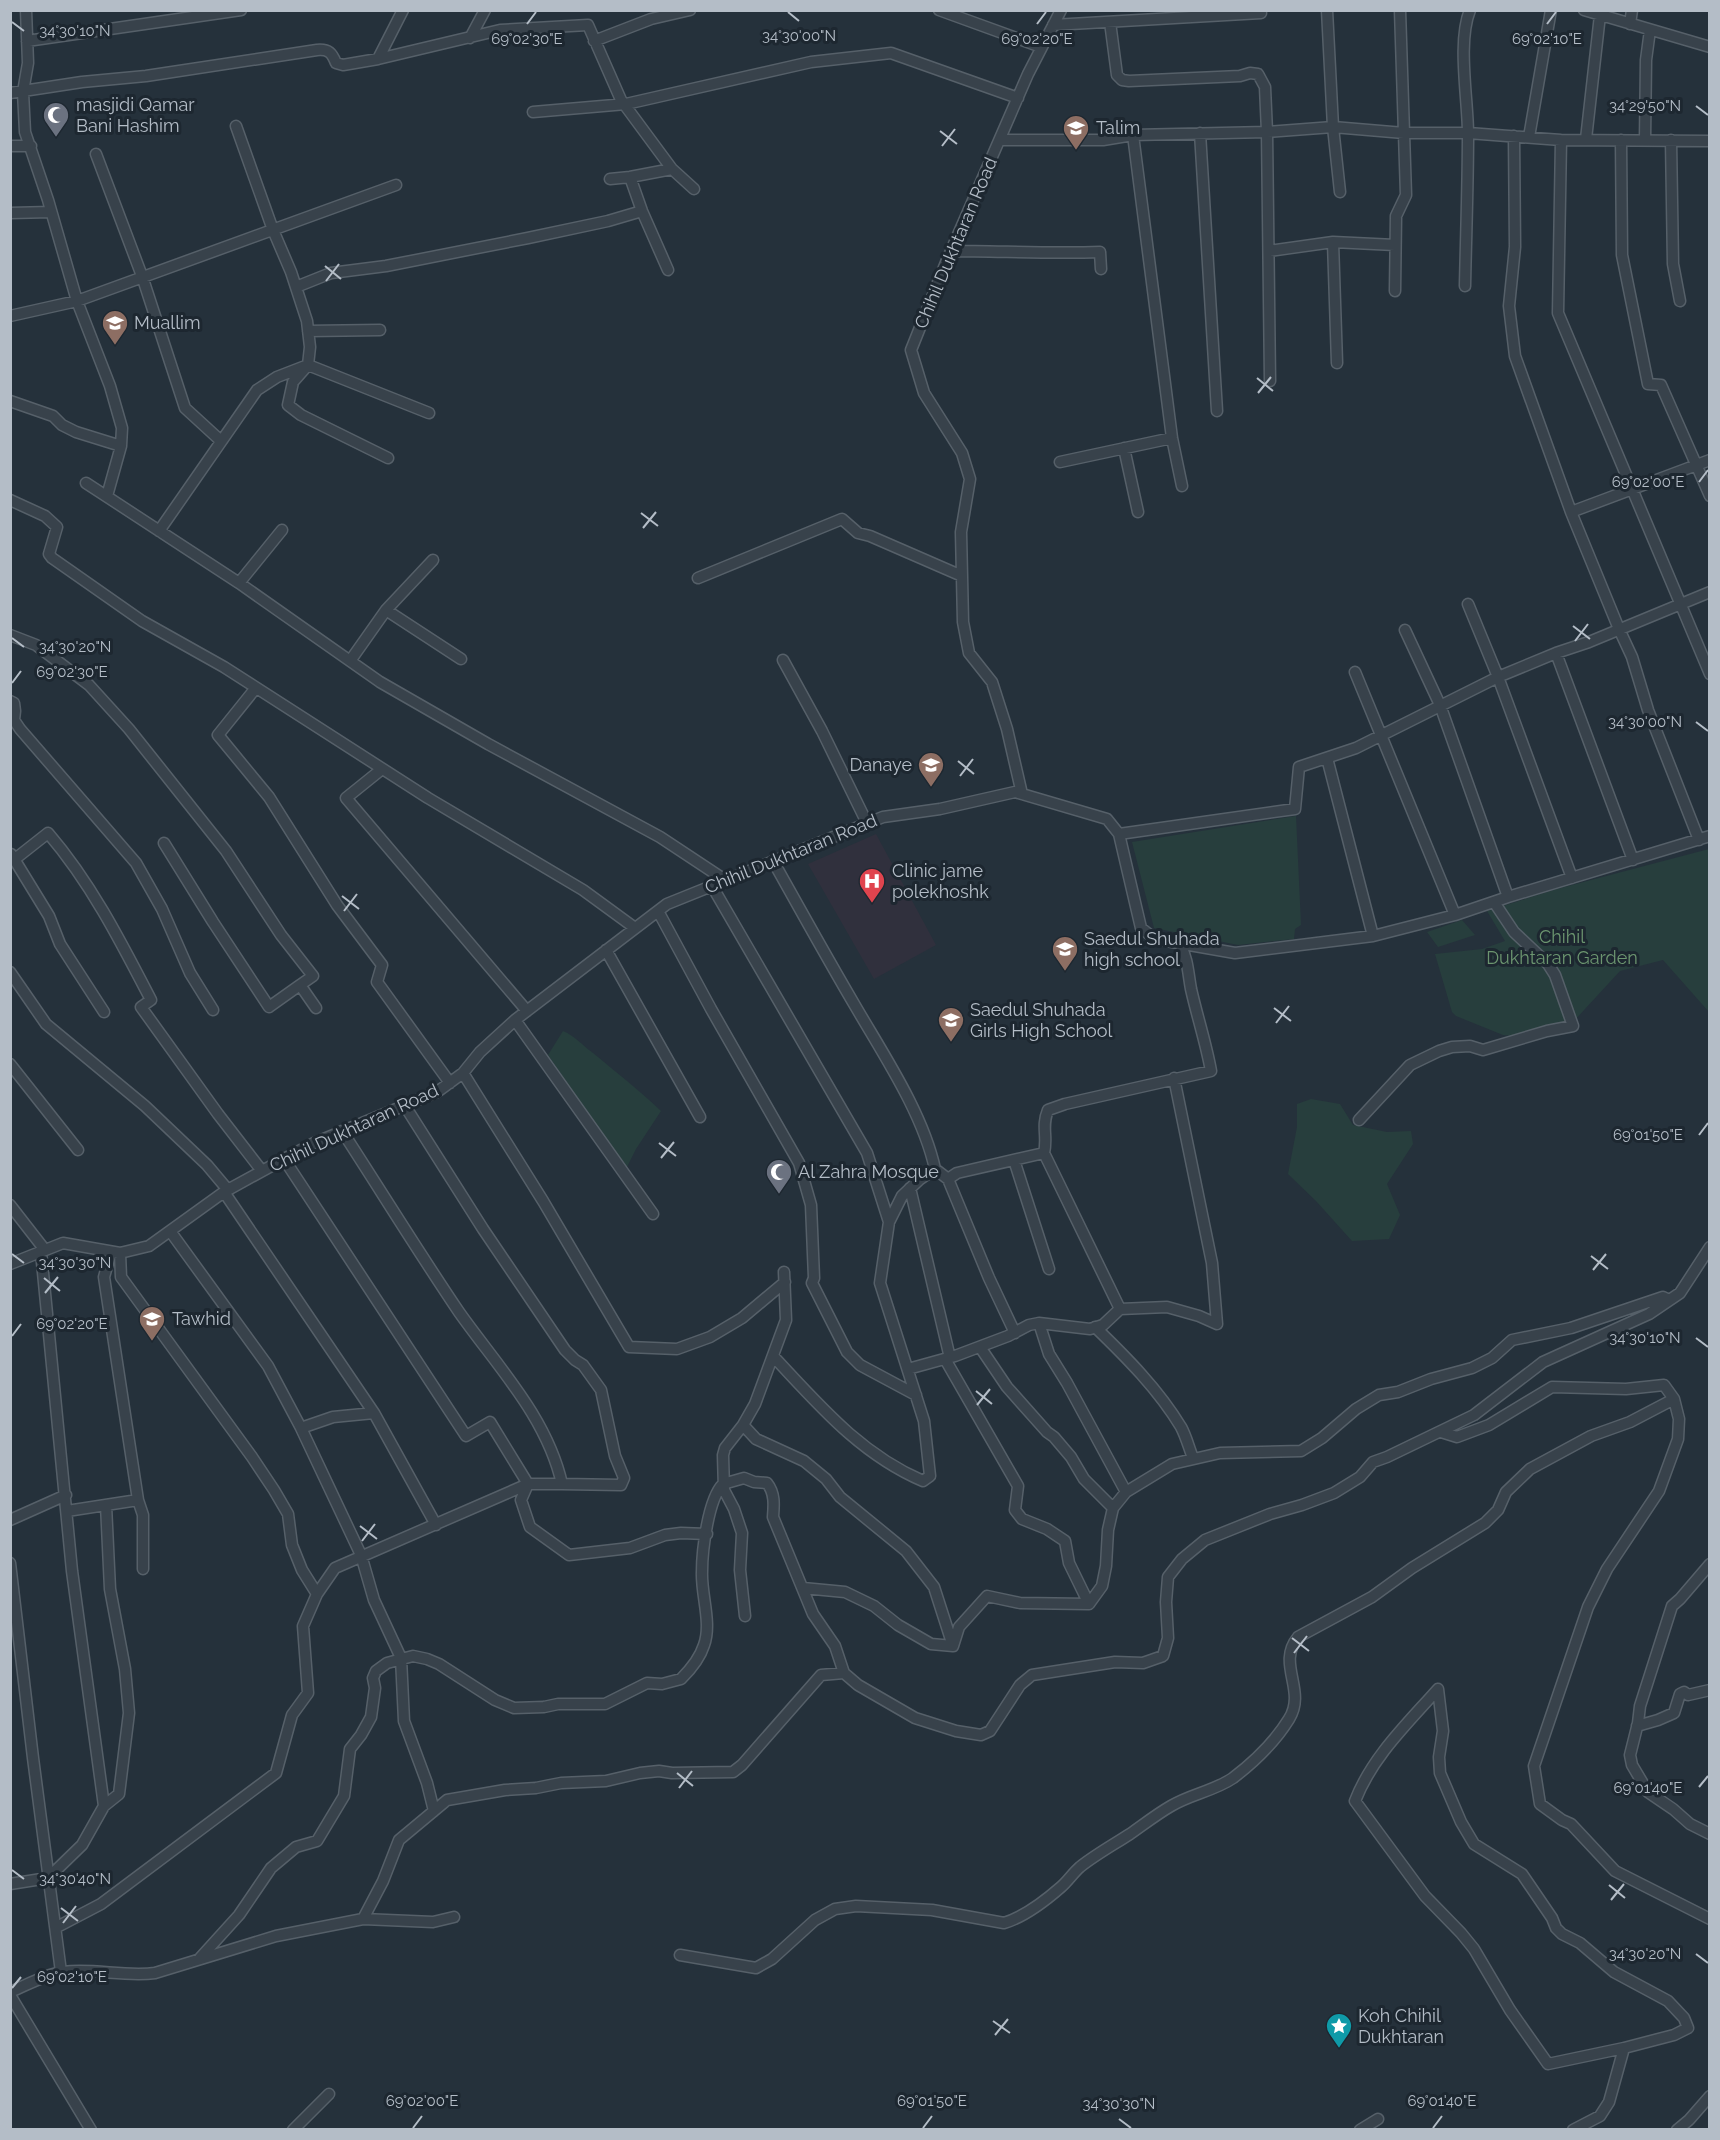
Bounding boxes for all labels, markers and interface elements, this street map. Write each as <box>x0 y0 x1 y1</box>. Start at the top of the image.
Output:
text: 34°30'10"N <box>39 22 111 40</box>
text: 34°30'00"N <box>762 27 836 45</box>
text: 69°02'30"E <box>491 30 563 48</box>
text: 69°02'20"E <box>1001 30 1073 48</box>
text: 69°02'10"E <box>1512 30 1582 48</box>
place label: masjidi Qamar Bani Hashim <box>76 94 195 136</box>
text: 34°29'50"N <box>1609 97 1681 115</box>
mosque icon: masjidi Qamar Bani Hashim <box>41 100 71 138</box>
school or university icon: Talim <box>1061 113 1091 151</box>
place label: Talim <box>1096 117 1140 138</box>
street label: Chihil Dukhtaran Road <box>910 154 1001 332</box>
school or university icon: Muallim <box>100 308 130 346</box>
place label: Muallim <box>134 312 201 333</box>
text: 69°02'00"E <box>1612 473 1684 491</box>
text: 34°30'20"N <box>39 638 111 656</box>
text: 69°02'30"E <box>36 663 108 681</box>
text: 34°30'00"N <box>1608 713 1682 731</box>
school or university icon: Danaye <box>916 750 946 788</box>
place label: Danaye <box>849 754 912 775</box>
street label: Chihil Dukhtaran Road <box>702 809 880 898</box>
place label: Clinic jame polekhoshk <box>892 860 989 902</box>
hospital icon: Clinic jame polekhoshk <box>857 866 887 904</box>
park label: Chihil Dukhtaran Garden <box>1486 926 1638 968</box>
place label: Saedul Shuhada high school <box>1084 928 1220 970</box>
school or university icon: Saedul Shuhada high school <box>1050 934 1080 972</box>
place label: Saedul Shuhada Girls High School <box>970 999 1112 1041</box>
school or university icon: Saedul Shuhada Girls High School <box>936 1005 966 1043</box>
street label: Chihil Dukhtaran Road <box>266 1079 442 1176</box>
text: 69°01'50"E <box>1613 1126 1683 1144</box>
mosque icon: Al Zahra Mosque <box>764 1157 794 1195</box>
place label: Al Zahra Mosque <box>798 1161 939 1182</box>
text: 34°30'30"N <box>39 1254 111 1272</box>
school or university icon: Tawhid <box>137 1304 167 1342</box>
place label: Tawhid <box>172 1308 231 1329</box>
text: 69°02'20"E <box>36 1315 108 1333</box>
text: 34°30'10"N <box>1609 1329 1681 1347</box>
text: 69°01'40"E <box>1614 1779 1682 1797</box>
text: 34°30'40"N <box>39 1870 111 1888</box>
text: 34°30'20"N <box>1609 1945 1681 1963</box>
text: 69°02'10"E <box>37 1968 107 1986</box>
place label: Koh Chihil Dukhtaran <box>1358 2005 1444 2047</box>
place icon: Koh Chihil Dukhtaran <box>1324 2011 1354 2049</box>
text: 69°02'00"E <box>386 2092 458 2110</box>
text: 69°01'50"E <box>897 2092 967 2110</box>
text: 69°01'40"E <box>1408 2092 1476 2110</box>
text: 34°30'30"N <box>1083 2095 1155 2113</box>

